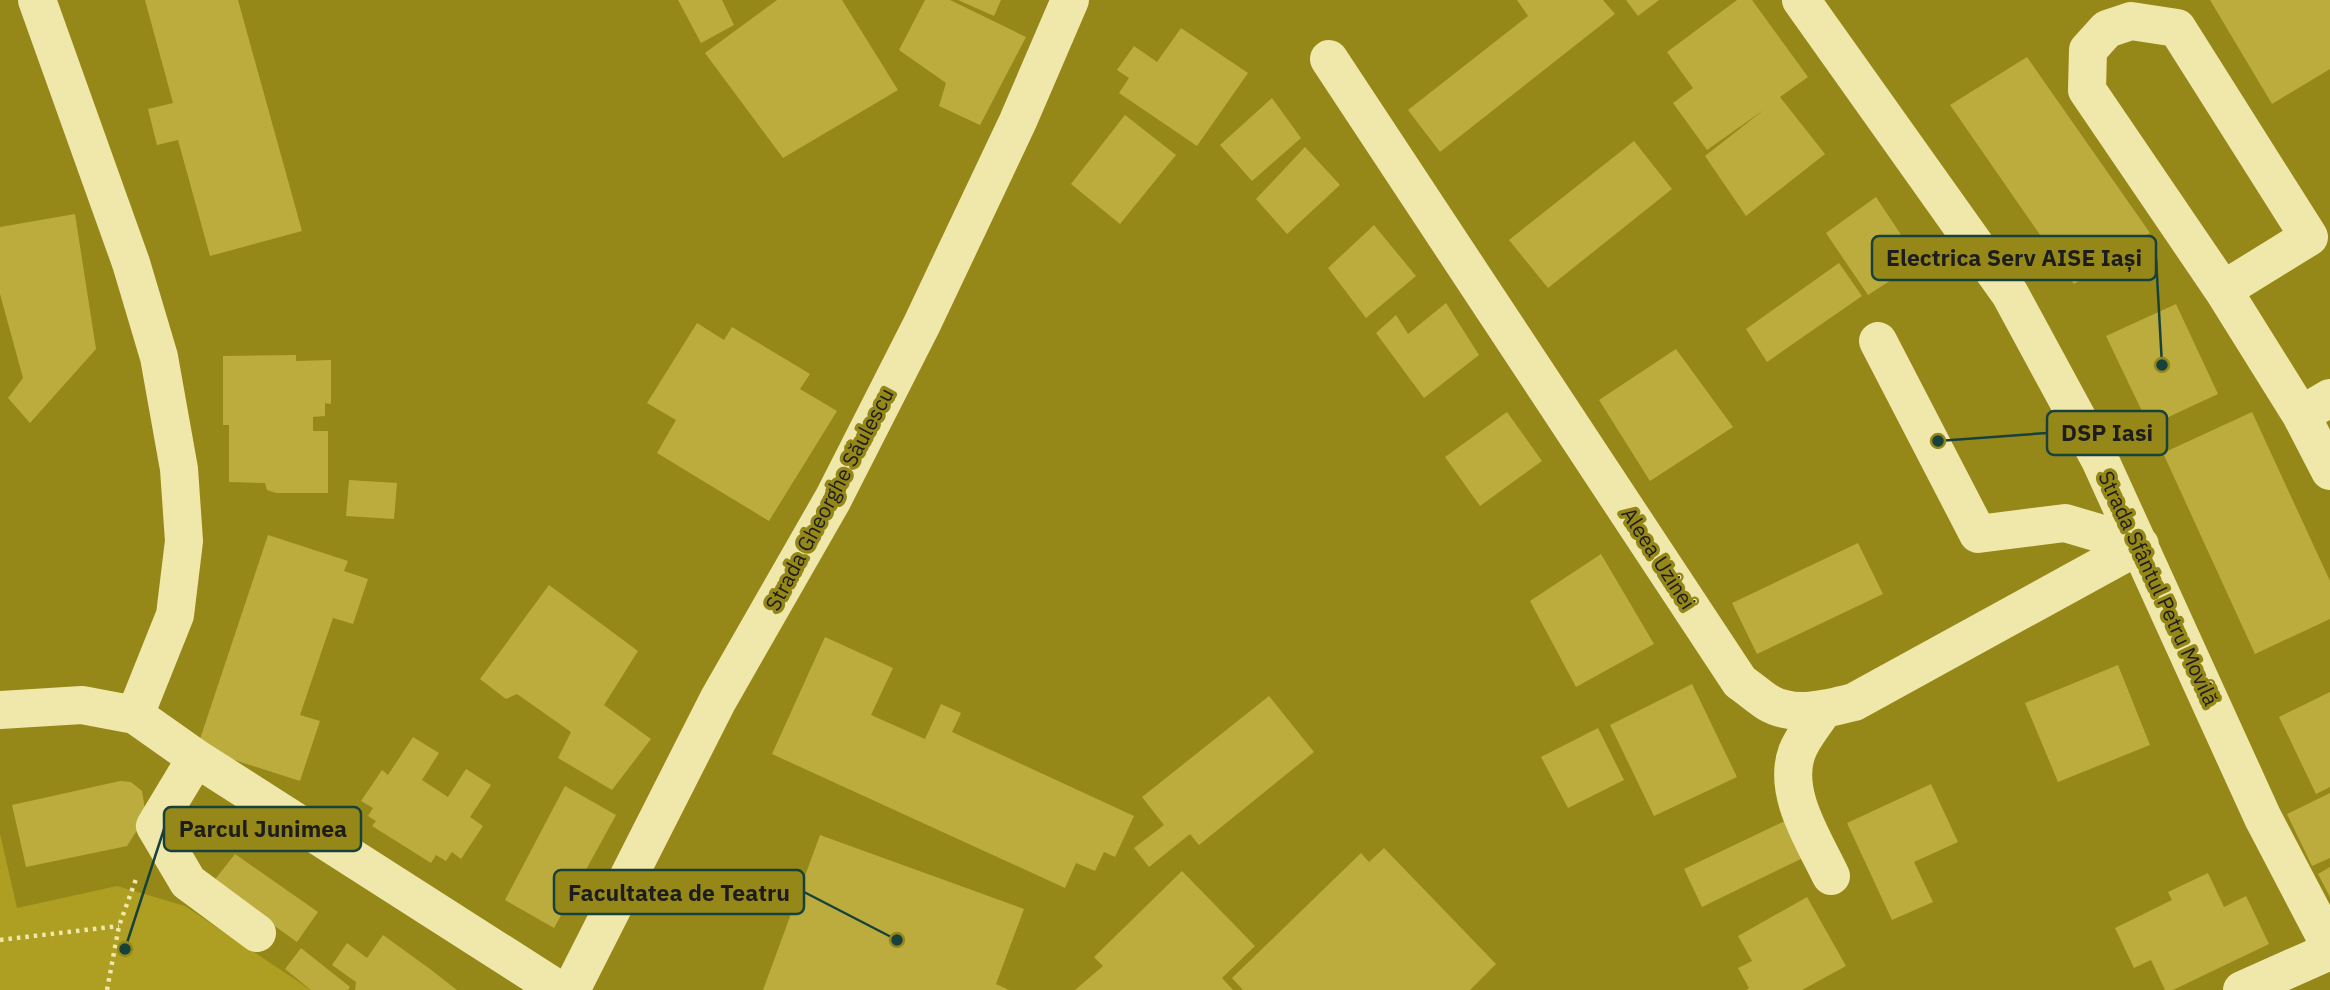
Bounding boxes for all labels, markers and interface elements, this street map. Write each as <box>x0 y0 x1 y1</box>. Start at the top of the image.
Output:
callout: Electrica Serv AISE Iași <box>1872 236 2156 280</box>
text: Electrica Serv AISE Iași <box>1886 242 2142 272</box>
street label: Strada Gheorghe Săulescu <box>758 383 900 615</box>
callout: DSP Iasi <box>2047 411 2167 455</box>
text: DSP Iasi <box>2061 417 2153 447</box>
street label: Strada Sfântul Petru Movilă <box>2092 466 2226 710</box>
street label: Aleea Uzinei <box>1616 502 1702 614</box>
callout: Parcul Junimea <box>164 807 361 851</box>
text: Parcul Junimea <box>179 813 347 843</box>
callout: Facultatea de Teatru <box>554 870 804 914</box>
text: Facultatea de Teatru <box>568 877 790 907</box>

